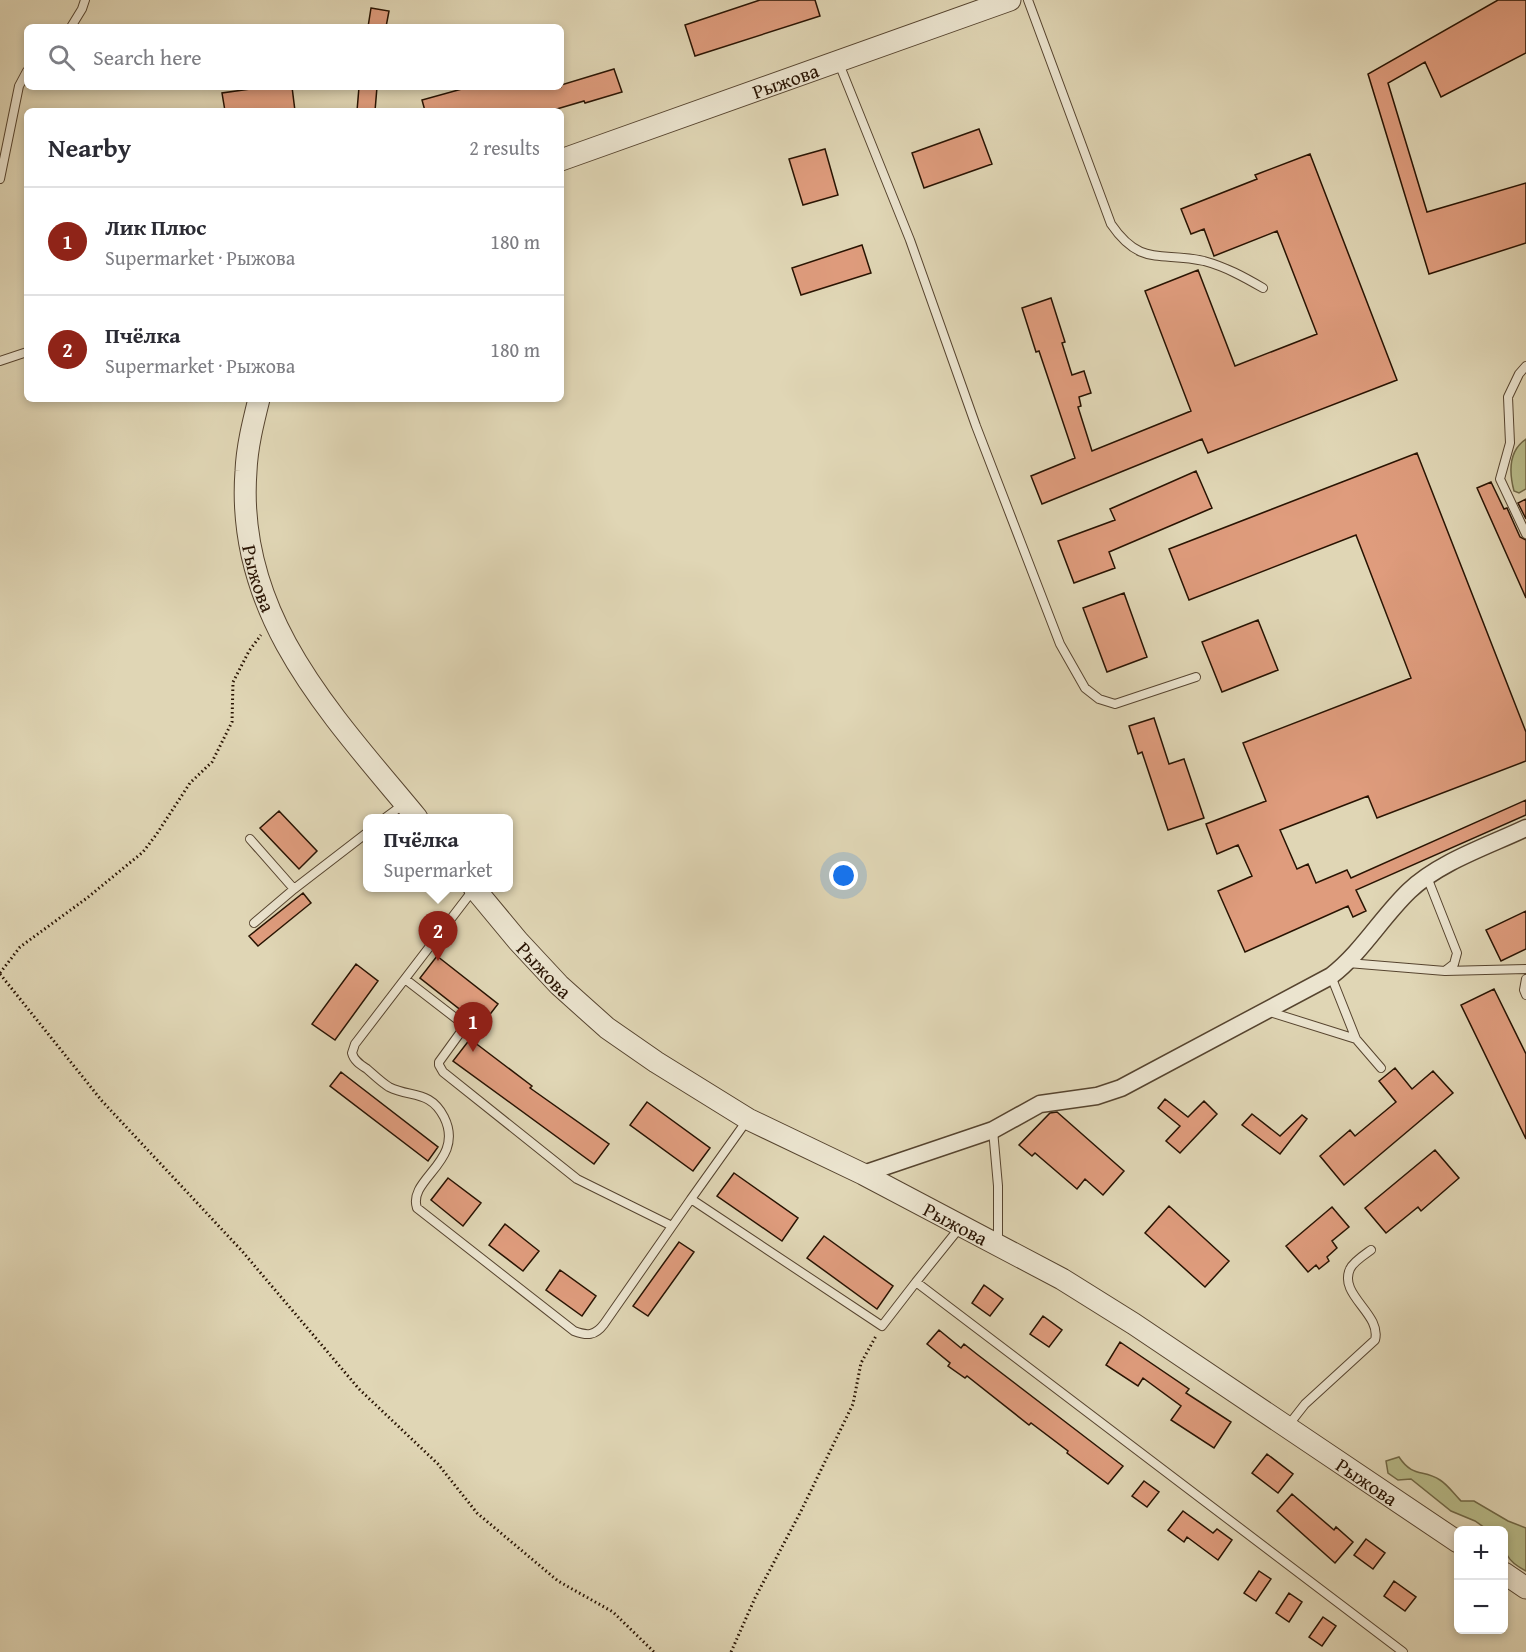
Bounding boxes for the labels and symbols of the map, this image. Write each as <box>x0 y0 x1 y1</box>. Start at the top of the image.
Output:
street label: Рыжова <box>748 55 823 105</box>
street label: Рыжова <box>236 542 284 617</box>
your location <box>829 861 858 890</box>
pin: 2 <box>418 912 458 961</box>
street label: Рыжова <box>511 935 579 1005</box>
pin: 1 <box>454 1002 492 1052</box>
street label: Рыжова <box>919 1194 994 1252</box>
street label: Рыжова <box>1331 1450 1404 1513</box>

